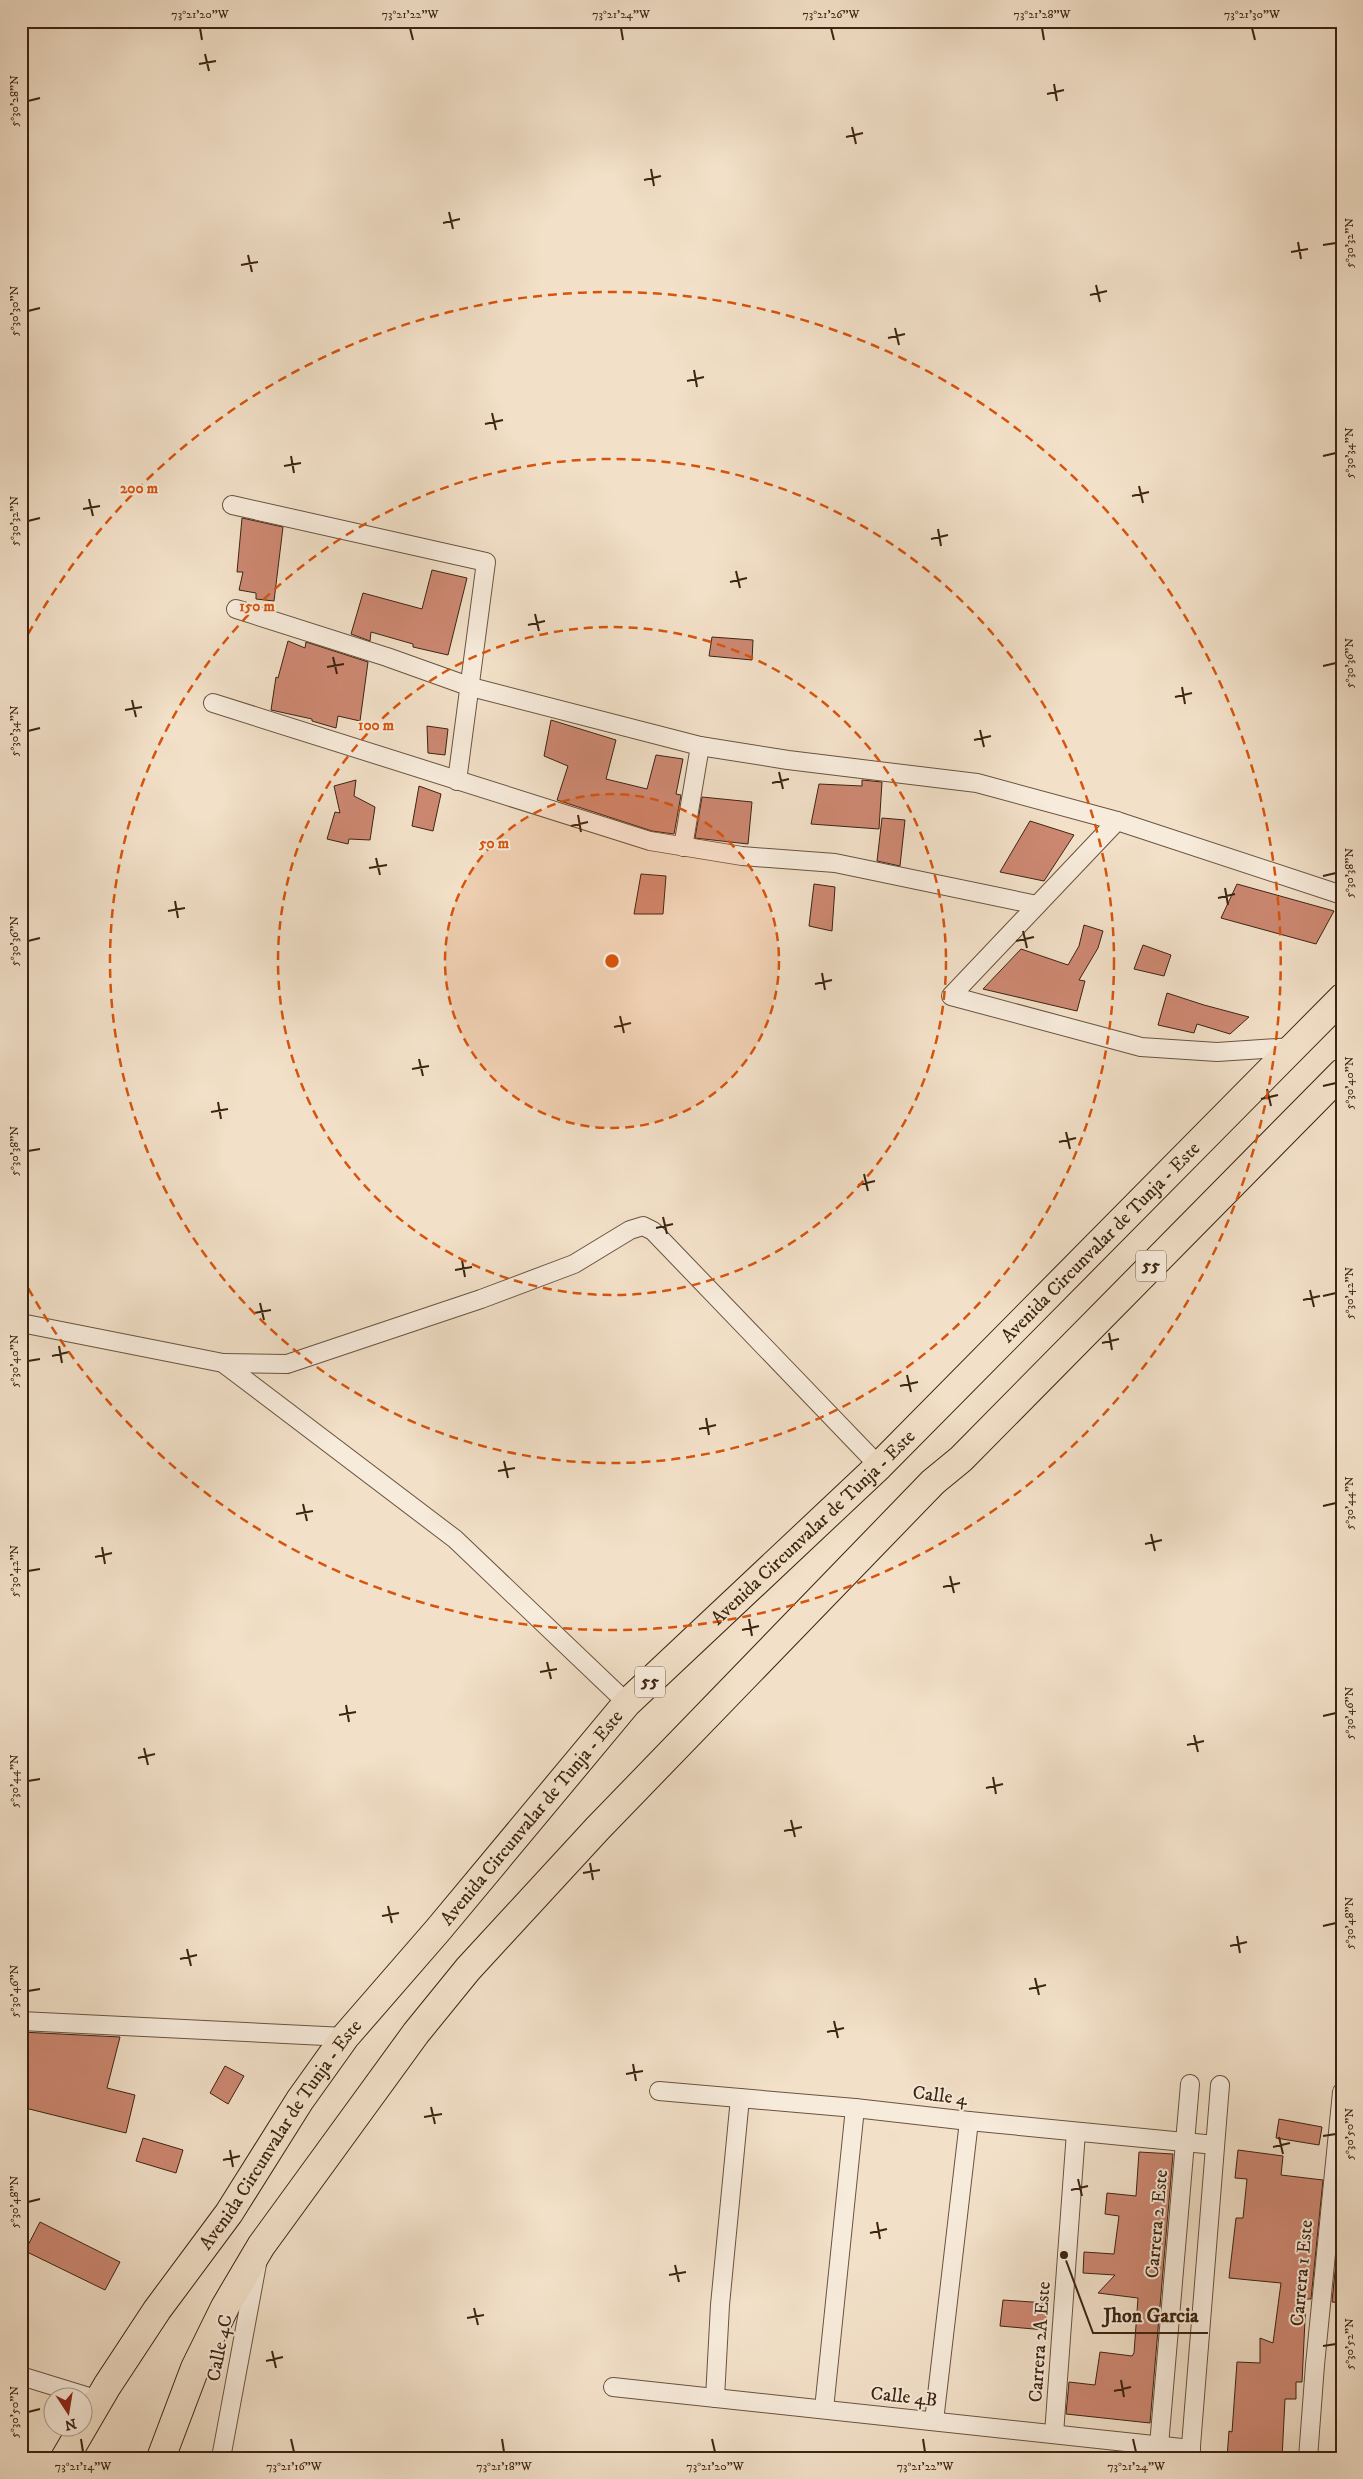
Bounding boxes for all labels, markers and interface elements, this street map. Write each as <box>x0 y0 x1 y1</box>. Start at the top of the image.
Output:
text: 73°21'20"W <box>171 7 230 22</box>
text: 73°21'22"W <box>382 7 439 22</box>
text: 73°21'24"W <box>592 7 651 22</box>
text: 73°21'26"W <box>802 7 861 22</box>
text: 73°21'28"W <box>1014 7 1071 22</box>
text: 73°21'30"W <box>1224 7 1281 22</box>
text: 5°30'28"N <box>7 75 22 127</box>
text: 5°30'32"N <box>1342 218 1357 268</box>
text: 5°30'30"N <box>7 286 22 336</box>
text: 5°30'34"N <box>1342 427 1357 479</box>
text: 200 m <box>120 479 159 498</box>
text: 5°30'32"N <box>7 496 22 546</box>
text: 150 m <box>239 597 275 616</box>
text: 5°30'36"N <box>1342 638 1357 688</box>
text: 5°30'34"N <box>7 705 22 757</box>
text: 100 m <box>358 716 395 735</box>
text: 50 m <box>478 834 510 853</box>
text: 5°30'38"N <box>1342 848 1357 898</box>
text: 5°30'36"N <box>7 916 22 966</box>
centre of rings <box>603 952 621 970</box>
text: 5°30'40"N <box>1342 1056 1357 1109</box>
text: 5°30'38"N <box>7 1126 22 1176</box>
street label: Avenida Circunvalar de Tunja - Este <box>996 1137 1205 1347</box>
road number: 55 <box>1136 1250 1166 1282</box>
text: 5°30'42"N <box>1342 1267 1357 1319</box>
text: 5°30'40"N <box>7 1334 22 1387</box>
street label: Avenida Circunvalar de Tunja - Este <box>706 1425 920 1630</box>
text: 5°30'44"N <box>1342 1476 1357 1530</box>
text: 5°30'42"N <box>7 1545 22 1597</box>
road number: 55 <box>635 1666 665 1698</box>
text: 5°30'46"N <box>1342 1686 1357 1739</box>
street label: Avenida Circunvalar de Tunja - Este <box>435 1705 628 1930</box>
text: 5°30'44"N <box>7 1754 22 1808</box>
text: 5°30'48"N <box>1342 1897 1357 1949</box>
text: 5°30'46"N <box>7 1964 22 2017</box>
street label: Avenida Circunvalar de Tunja - Este <box>194 2014 367 2254</box>
street label: Calle 4 <box>911 2081 970 2111</box>
text: 5°30'50"N <box>1342 2108 1357 2160</box>
street label: Carrera 2 Este <box>1141 2169 1173 2279</box>
text: 5°30'48"N <box>7 2176 22 2228</box>
street label: Carrera 1 Este <box>1286 2219 1318 2327</box>
street label: Carrera 2A Este <box>1024 2281 1056 2403</box>
callout: Jhon Garcia <box>1093 2298 1208 2333</box>
text: Jhon Garcia <box>1101 2304 1199 2329</box>
street label: Calle 4C <box>202 2313 238 2383</box>
text: 5°30'52"N <box>1342 2318 1357 2370</box>
street label: Calle 4B <box>869 2382 939 2412</box>
text: 5°30'50"N <box>7 2386 22 2438</box>
north arrow <box>42 2386 92 2436</box>
text: N <box>63 2414 78 2434</box>
text: 73°21'14"W <box>55 2459 112 2474</box>
text: 73°21'16"W <box>266 2459 323 2474</box>
text: 73°21'18"W <box>476 2459 533 2474</box>
text: 73°21'20"W <box>686 2459 745 2474</box>
text: 73°21'22"W <box>897 2459 954 2474</box>
text: 73°21'24"W <box>1107 2459 1166 2474</box>

